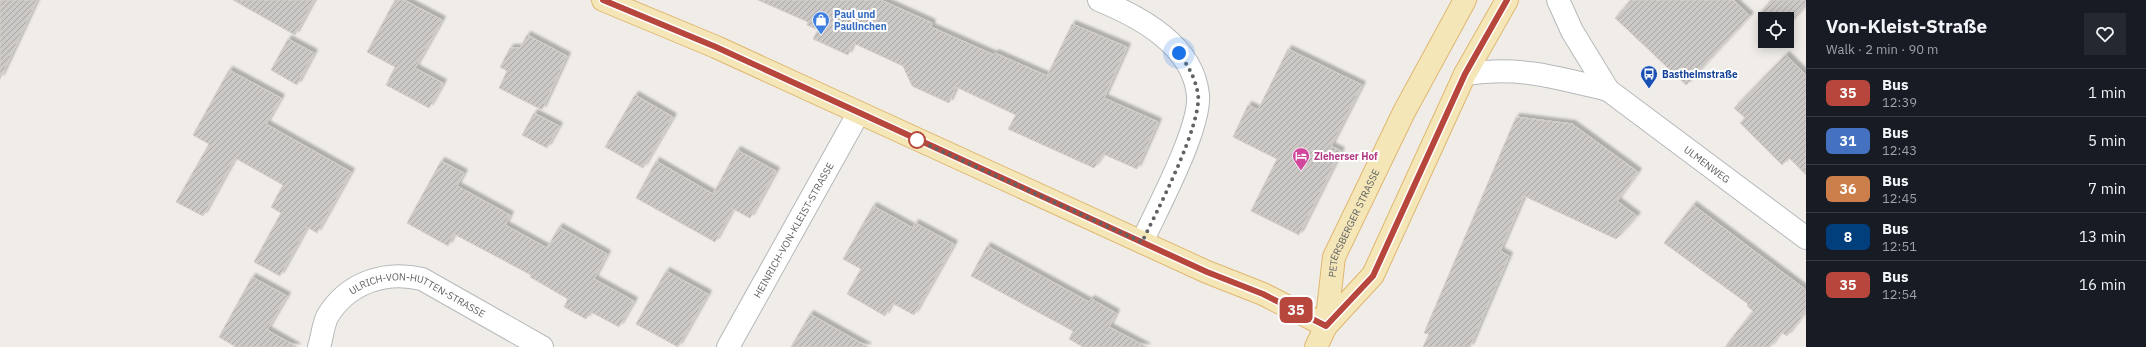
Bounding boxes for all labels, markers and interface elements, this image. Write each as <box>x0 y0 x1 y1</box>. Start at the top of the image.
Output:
place label: Paul und Paulinchen <box>834 8 887 33</box>
shop icon: Paul und Paulinchen <box>811 10 831 35</box>
map controls <box>1758 12 1794 48</box>
button: locate <box>1758 12 1794 48</box>
button: heart <box>2084 13 2126 55</box>
text: Von-Kleist-Straße <box>1826 14 1987 38</box>
text: Walk · 2 min · 90 m <box>1826 41 1938 58</box>
your location <box>1169 43 1189 63</box>
bus stop icon: Bastheimstraße <box>1639 64 1659 89</box>
place label: Bastheimstraße <box>1662 68 1738 81</box>
text: Bus <box>1882 75 1909 94</box>
text: 1 min <box>2088 83 2126 102</box>
text: 35 <box>1840 84 1856 102</box>
text: 12:39 <box>1882 94 1917 111</box>
text: Bus <box>1882 123 1909 142</box>
unlabelled marker <box>908 131 926 149</box>
text: 5 min <box>2088 131 2126 150</box>
text: 31 <box>1840 132 1856 150</box>
text: 12:43 <box>1882 142 1917 159</box>
street label: ULMENWEG <box>1681 143 1733 186</box>
hotel icon: Zieherser Hof <box>1291 146 1311 171</box>
place label: Zieherser Hof <box>1314 150 1378 163</box>
street label: HEINRICH-VON-KLEIST-STRASSE <box>750 160 836 300</box>
street label: PETERSBERGER STRASSE <box>1325 167 1382 278</box>
text: Bus <box>1882 171 1909 190</box>
text: 7 min <box>2088 179 2126 198</box>
text: 36 <box>1840 180 1856 198</box>
text: 12:45 <box>1882 190 1917 207</box>
text: Bus <box>1882 219 1909 238</box>
text: 13 min <box>2079 227 2126 246</box>
text: 8 <box>1844 228 1852 246</box>
text: 12:51 <box>1882 238 1917 255</box>
text: Bus <box>1882 267 1909 286</box>
street label: ULRICH-VON-HUTTEN-STRASSE <box>346 270 488 320</box>
text: 16 min <box>2079 275 2126 294</box>
text: 35 <box>1840 276 1856 294</box>
text: 12:54 <box>1882 286 1917 303</box>
line badge: 35 <box>1278 297 1314 323</box>
text: 35 <box>1288 301 1304 319</box>

